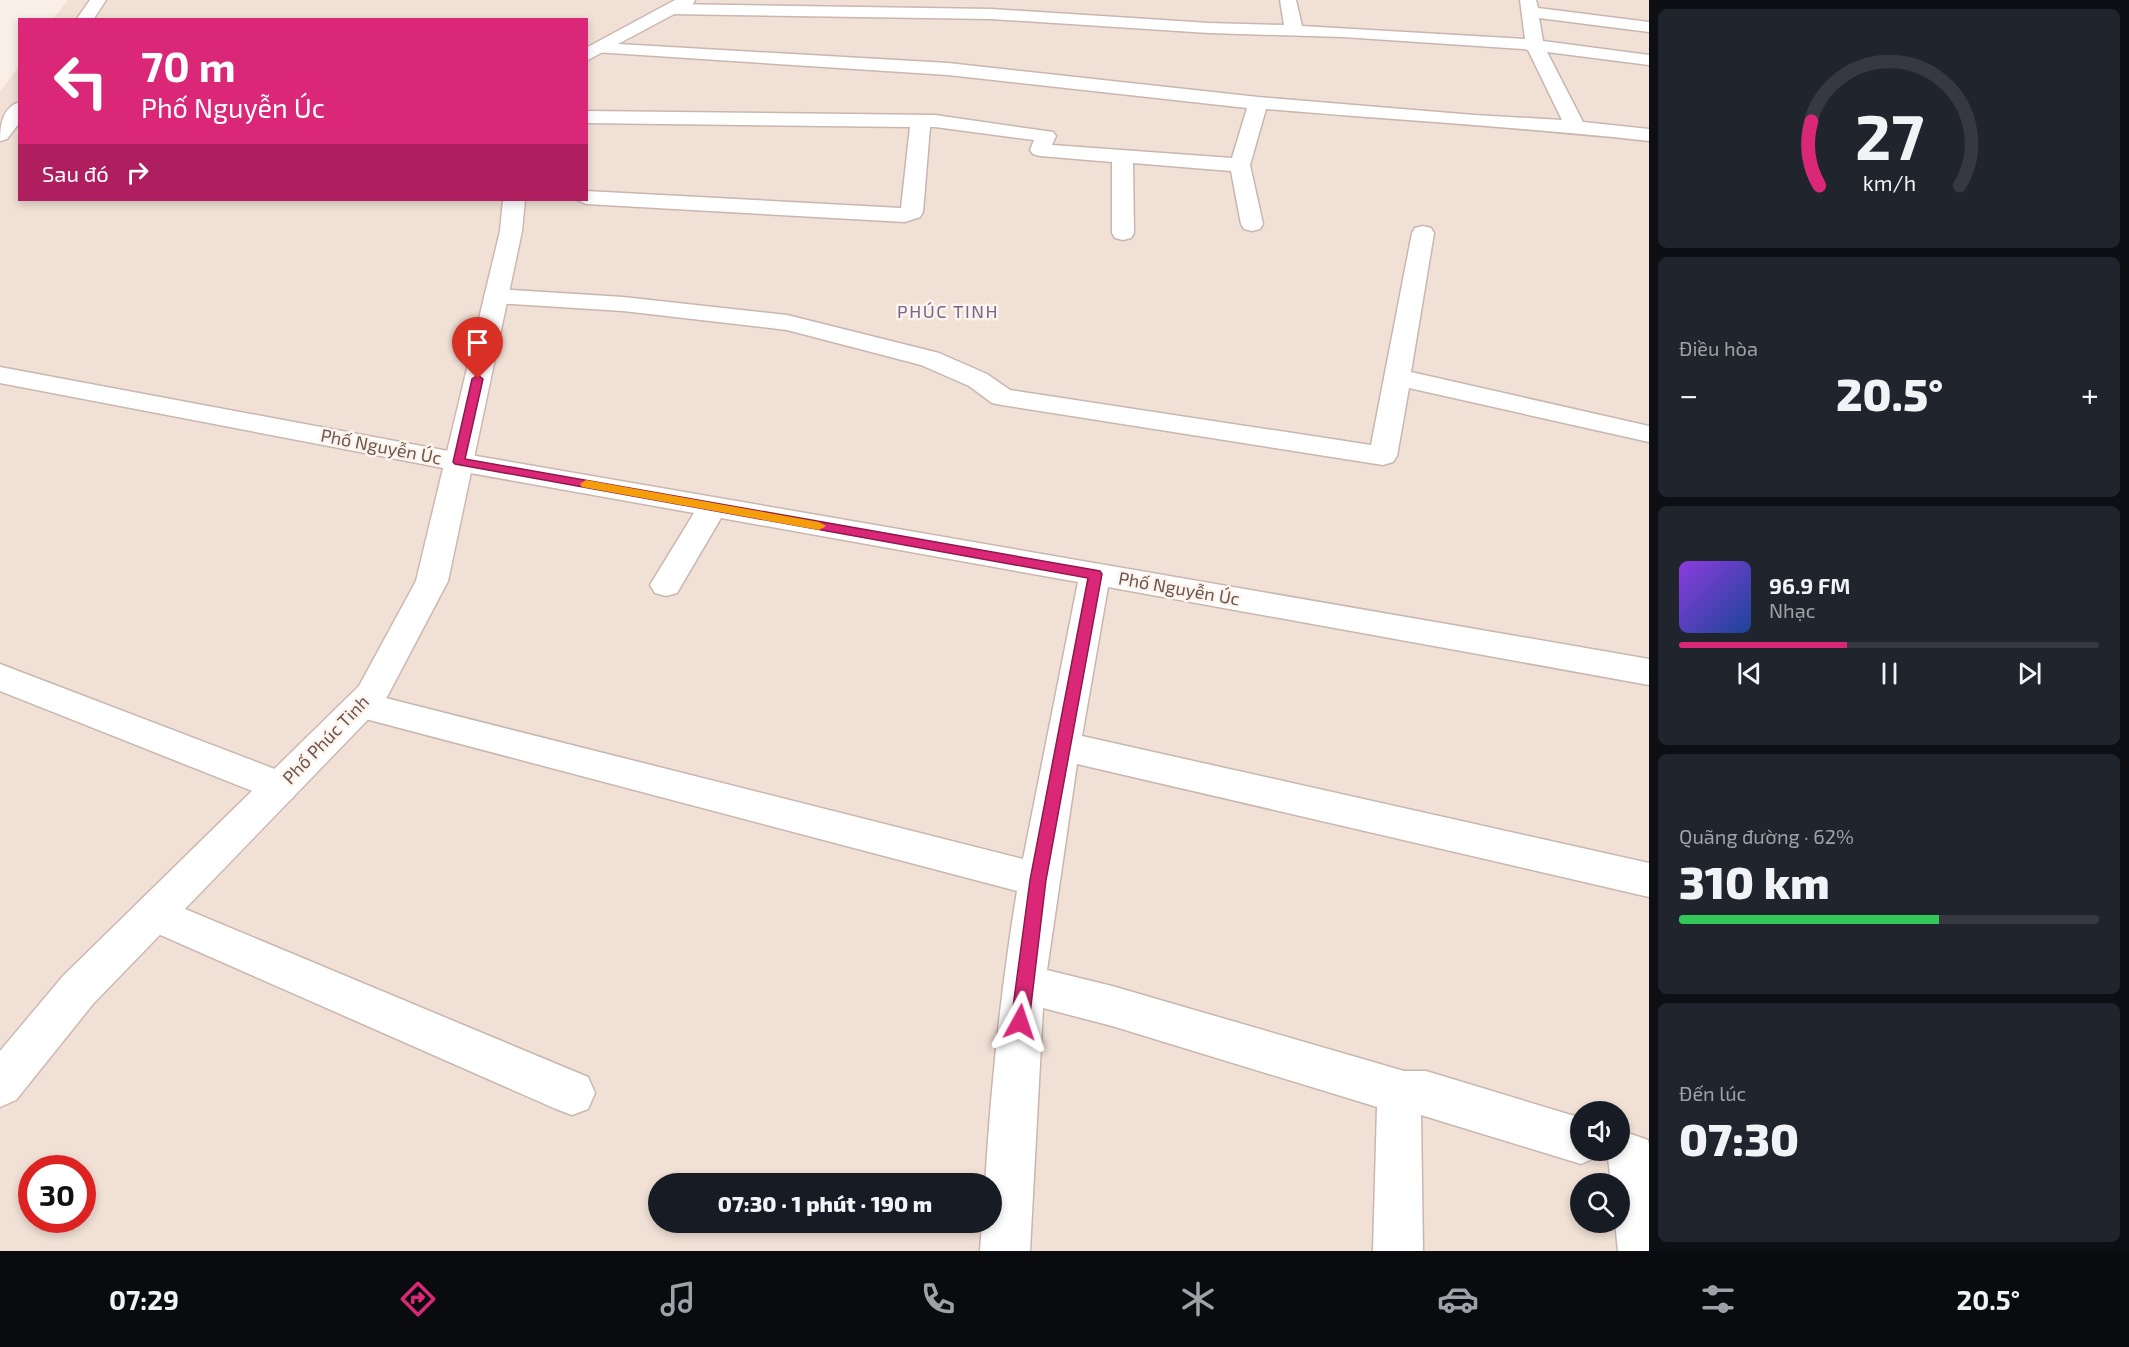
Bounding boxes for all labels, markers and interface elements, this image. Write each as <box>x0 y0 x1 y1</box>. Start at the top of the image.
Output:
text: 70 m <box>141 40 236 90</box>
icon: left <box>42 42 120 120</box>
text: Phố Nguyễn Úc <box>141 91 325 123</box>
text: 27 <box>1854 98 1924 173</box>
icon: right <box>121 156 154 189</box>
text: Sau đó <box>42 160 109 186</box>
text: km/h <box>1862 170 1916 195</box>
district label: PHÚC TINH <box>897 300 999 322</box>
pin <box>452 317 503 379</box>
icon: arrive <box>461 326 494 359</box>
text: Điều hòa <box>1679 336 1758 360</box>
text: 20.5° <box>1836 366 1943 420</box>
text: − <box>1679 374 1698 414</box>
text: + <box>2081 374 2099 414</box>
street label: Phố Nguyễn Úc <box>319 424 444 469</box>
street label: Phố Nguyễn Úc <box>1117 567 1242 610</box>
text: 96.9 FM <box>1769 572 1850 598</box>
text: Nhạc <box>1769 598 1815 622</box>
icon: previous <box>1733 657 1766 690</box>
icon: pause <box>1873 657 1906 690</box>
icon: next <box>2013 657 2046 690</box>
street label: Phố Phúc Tinh <box>277 690 373 788</box>
text: Quãng đường · 62% <box>1679 824 1854 848</box>
text: 310 km <box>1679 854 1830 908</box>
position arrow <box>988 990 1052 1054</box>
text: Đến lúc <box>1679 1081 1746 1105</box>
map controls <box>1570 1101 1630 1233</box>
button: sound <box>1570 1101 1630 1161</box>
text: 07:30 <box>1679 1111 1799 1165</box>
speed limit sign: 30 <box>18 1155 96 1233</box>
button: search <box>1570 1173 1630 1233</box>
text: 07:30 · 1 phút · 190 m <box>718 1190 932 1216</box>
icon: directions <box>397 1278 439 1320</box>
icon: music <box>657 1278 699 1320</box>
icon: phone <box>917 1278 959 1320</box>
icon: climate <box>1177 1278 1219 1320</box>
icon: car <box>1437 1278 1479 1320</box>
icon: filters <box>1697 1278 1739 1320</box>
text: 07:29 <box>109 1283 179 1315</box>
text: 20.5° <box>1957 1283 2020 1315</box>

